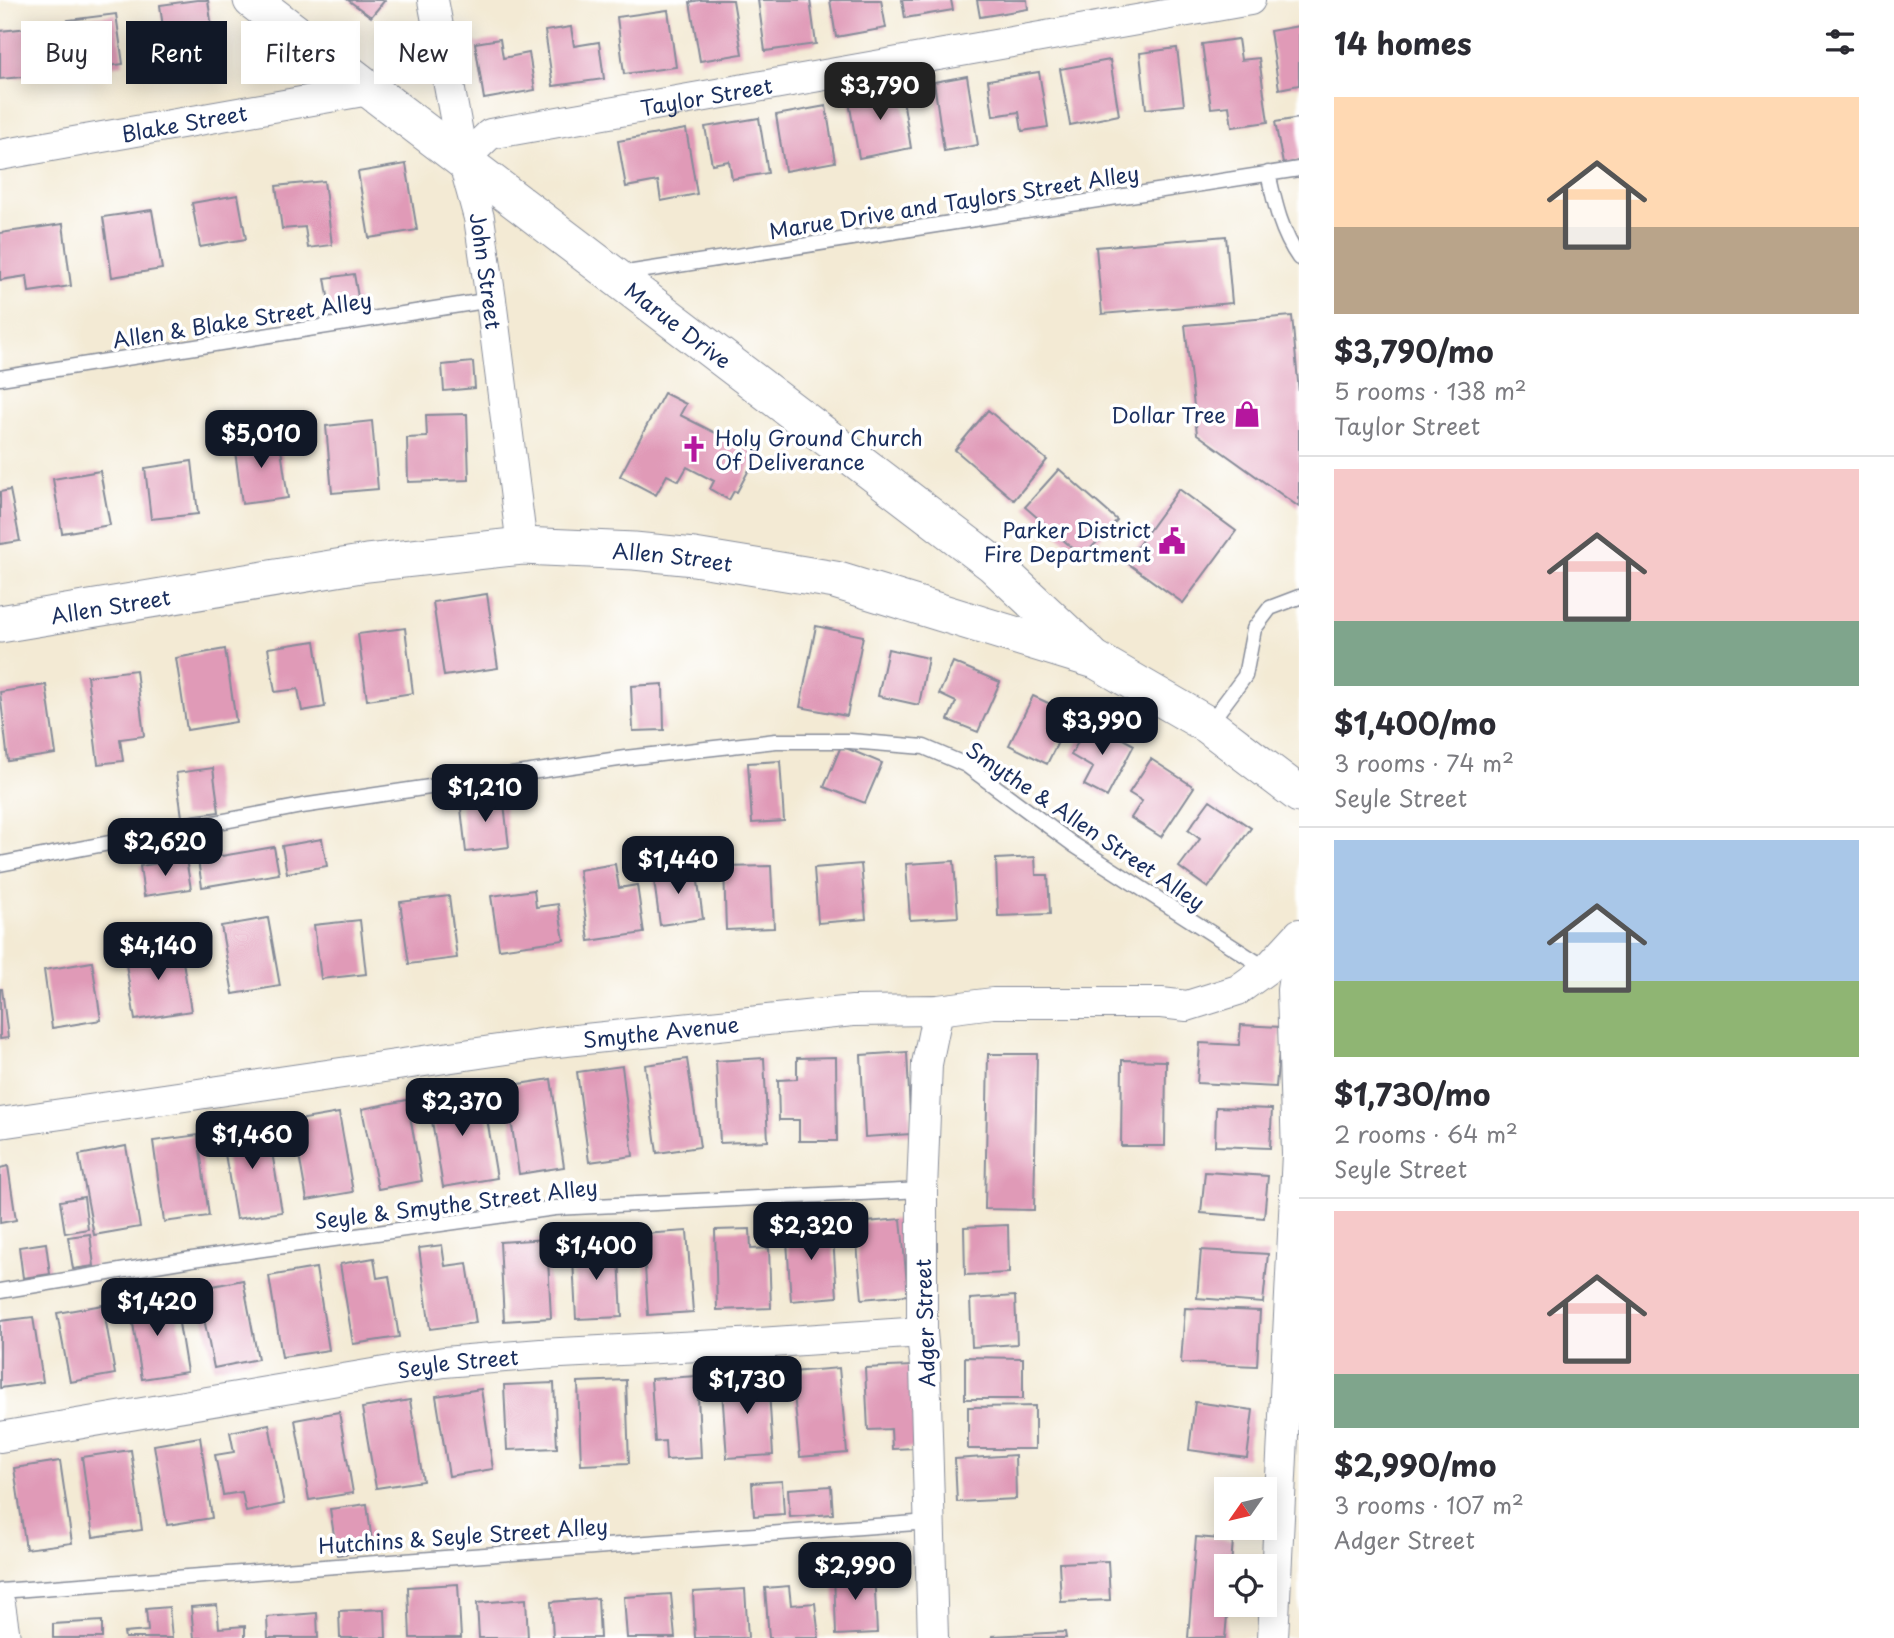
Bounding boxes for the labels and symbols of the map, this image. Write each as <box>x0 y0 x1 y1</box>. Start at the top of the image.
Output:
pin: $3,790 <box>823 62 937 122</box>
street label: Taylor Street <box>638 69 775 123</box>
street label: Blake Street <box>119 96 249 149</box>
street label: Marue Drive and Taylors Street Alley <box>767 156 1141 246</box>
street label: John Street <box>462 208 511 331</box>
street label: Marue Drive <box>618 274 739 376</box>
street label: Allen & Blake Street Alley <box>110 283 374 355</box>
place label: Dollar Tree <box>1111 398 1226 430</box>
shop icon: Dollar Tree <box>1232 399 1262 429</box>
pin: $5,010 <box>204 410 318 470</box>
place label: Holy Ground Church Of Deliverance <box>715 421 923 477</box>
church icon: Holy Ground Church Of Deliverance <box>679 434 709 464</box>
place label: Parker District Fire Department <box>984 513 1151 569</box>
public building icon: Parker District Fire Department <box>1157 526 1187 556</box>
street label: Allen Street <box>612 534 735 579</box>
street label: Allen Street <box>48 580 173 631</box>
pin: $3,990 <box>1045 698 1159 757</box>
street label: Smythe & Allen Street Alley <box>960 733 1212 917</box>
pin: $1,210 <box>428 764 542 824</box>
pin: $2,620 <box>108 818 222 878</box>
pin: $1,440 <box>621 836 735 896</box>
pin: $4,140 <box>101 922 215 982</box>
street label: Smythe Avenue <box>581 1007 740 1055</box>
pin: $2,370 <box>405 1078 519 1138</box>
pin: $1,460 <box>195 1112 309 1171</box>
street label: Seyle & Smythe Street Alley <box>313 1170 599 1236</box>
pin: $2,320 <box>754 1202 868 1262</box>
pin: $1,400 <box>539 1222 653 1282</box>
street label: Adger Street <box>906 1258 942 1388</box>
pin: $1,420 <box>100 1278 214 1338</box>
street label: Seyle Street <box>395 1340 520 1386</box>
pin: $1,730 <box>690 1356 804 1416</box>
north arrow <box>1214 1477 1278 1540</box>
street label: Hutchins & Seyle Street Alley <box>317 1509 609 1561</box>
pin: $2,990 <box>798 1542 912 1602</box>

